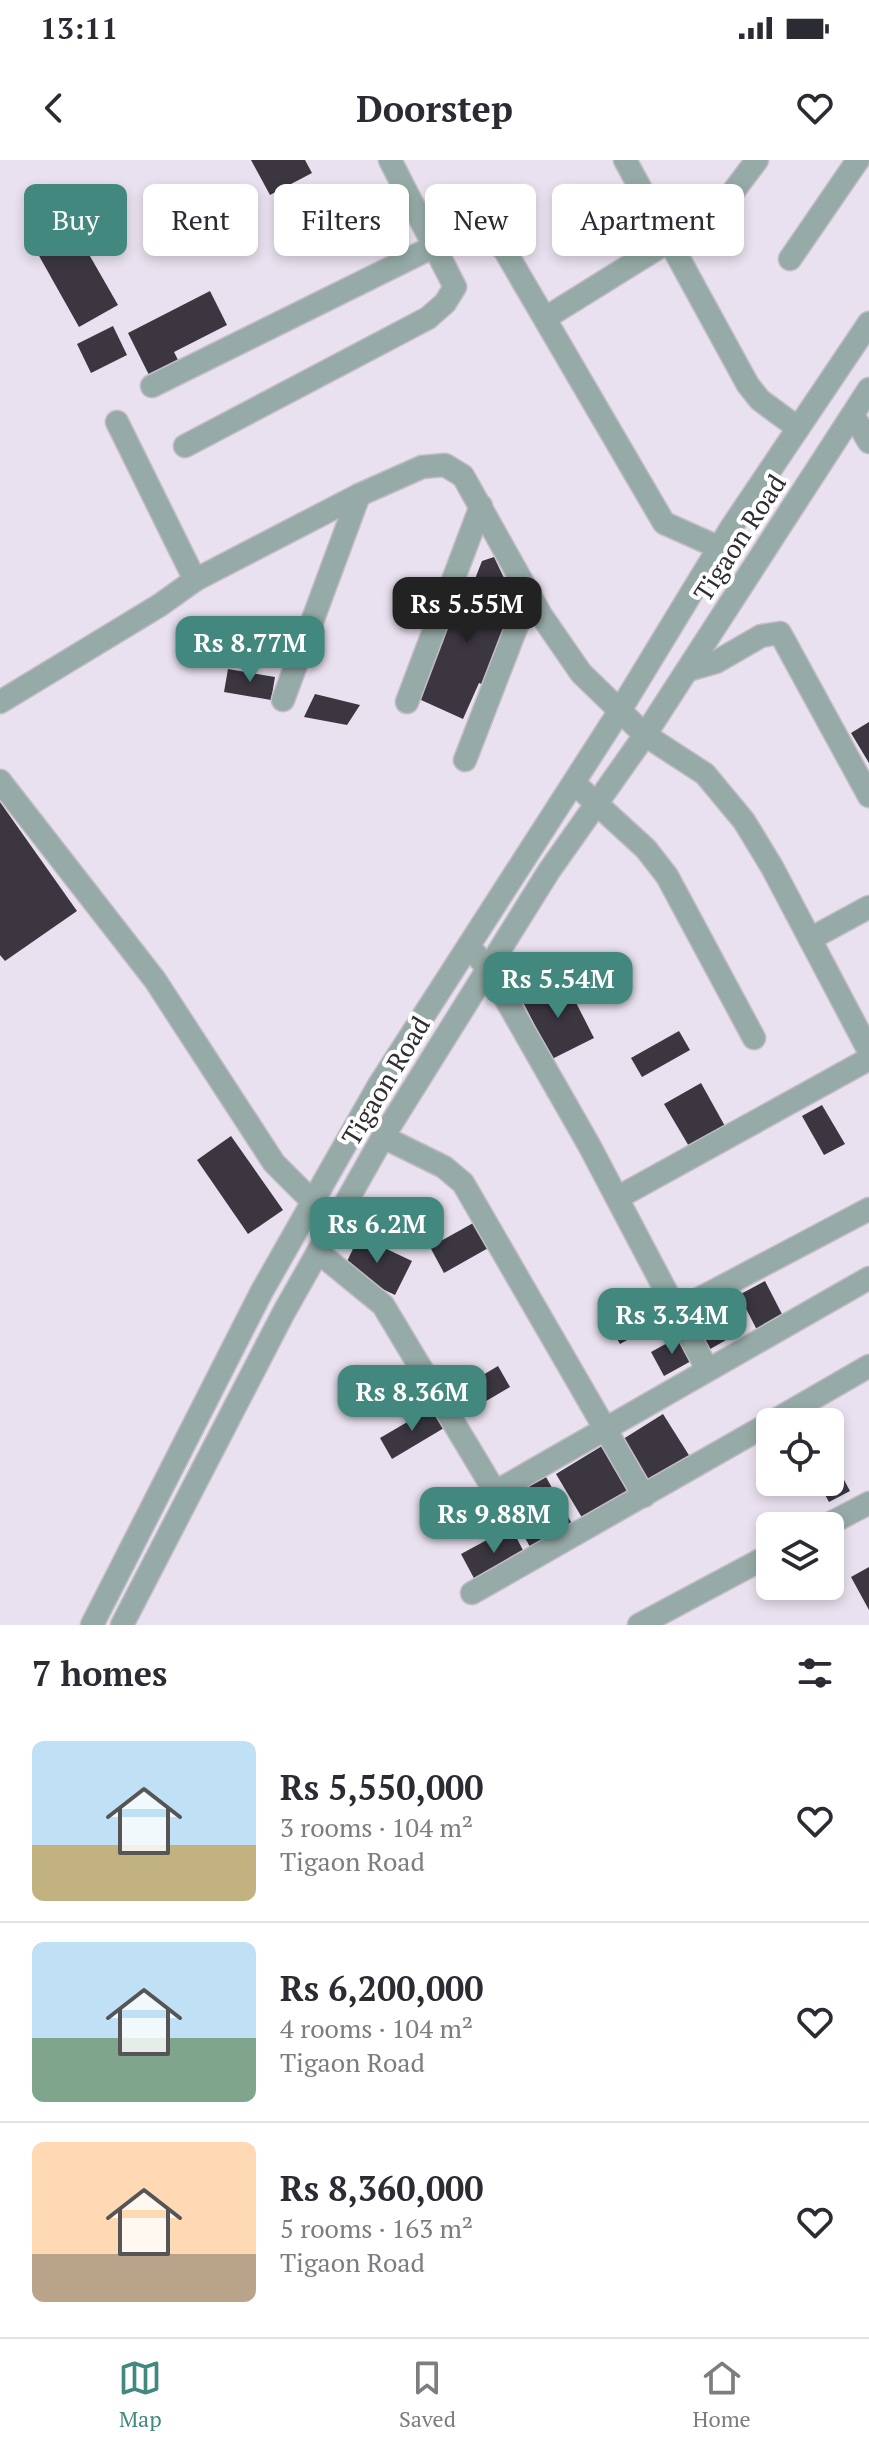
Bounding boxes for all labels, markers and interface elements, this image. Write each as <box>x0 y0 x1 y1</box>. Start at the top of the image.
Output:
text: 13:11 <box>40 8 118 48</box>
text: Doorstep <box>356 85 513 132</box>
icon: back <box>32 86 76 130</box>
icon: heart <box>793 86 837 130</box>
chip: Buy <box>24 184 127 256</box>
chip: Rent <box>143 184 258 256</box>
chip: Filters <box>274 184 409 256</box>
chip: New <box>425 184 536 256</box>
chip: Apartment <box>552 184 744 256</box>
street label: Tigaon Road <box>685 467 793 607</box>
pin: Rs 5.55M <box>384 577 550 645</box>
text: Rs 5.55M <box>411 586 523 620</box>
pin: Rs 8.77M <box>167 616 333 684</box>
text: Rs 8.77M <box>194 625 306 659</box>
pin: Rs 5.54M <box>475 952 641 1020</box>
text: Rs 5.54M <box>502 961 614 995</box>
street label: Tigaon Road <box>333 1010 437 1151</box>
pin: Rs 6.2M <box>303 1197 451 1265</box>
text: Rs 6.2M <box>328 1206 426 1240</box>
pin: Rs 3.34M <box>589 1288 755 1356</box>
text: Rs 3.34M <box>616 1297 728 1331</box>
pin: Rs 8.36M <box>329 1365 495 1433</box>
text: Rs 8.36M <box>356 1374 468 1408</box>
map controls <box>756 1408 844 1600</box>
button: locate <box>756 1408 844 1496</box>
pin: Rs 9.88M <box>411 1487 577 1555</box>
text: Rs 9.88M <box>438 1496 550 1530</box>
button: layers <box>756 1512 844 1600</box>
text: 7 homes <box>32 1651 167 1696</box>
icon: filters <box>793 1651 837 1695</box>
text: Rs 5,550,000 <box>280 1765 484 1810</box>
icon: home <box>96 1773 192 1869</box>
icon: heart <box>793 1799 837 1843</box>
text: 3 rooms · 104 m² <box>280 1810 473 1844</box>
text: Tigaon Road <box>280 1844 425 1878</box>
text: Rs 6,200,000 <box>280 1966 484 2011</box>
icon: home <box>96 1974 192 2070</box>
icon: heart <box>793 2000 837 2044</box>
text: 4 rooms · 104 m² <box>280 2011 473 2045</box>
text: Tigaon Road <box>280 2045 425 2079</box>
text: Rs 8,360,000 <box>280 2166 484 2211</box>
icon: home <box>96 2174 192 2270</box>
icon: heart <box>793 2200 837 2244</box>
text: 5 rooms · 163 m² <box>280 2211 473 2245</box>
text: Tigaon Road <box>280 2245 425 2279</box>
tab: Map <box>118 2356 162 2433</box>
tab: Saved <box>399 2356 456 2433</box>
tab: Home <box>692 2356 751 2433</box>

